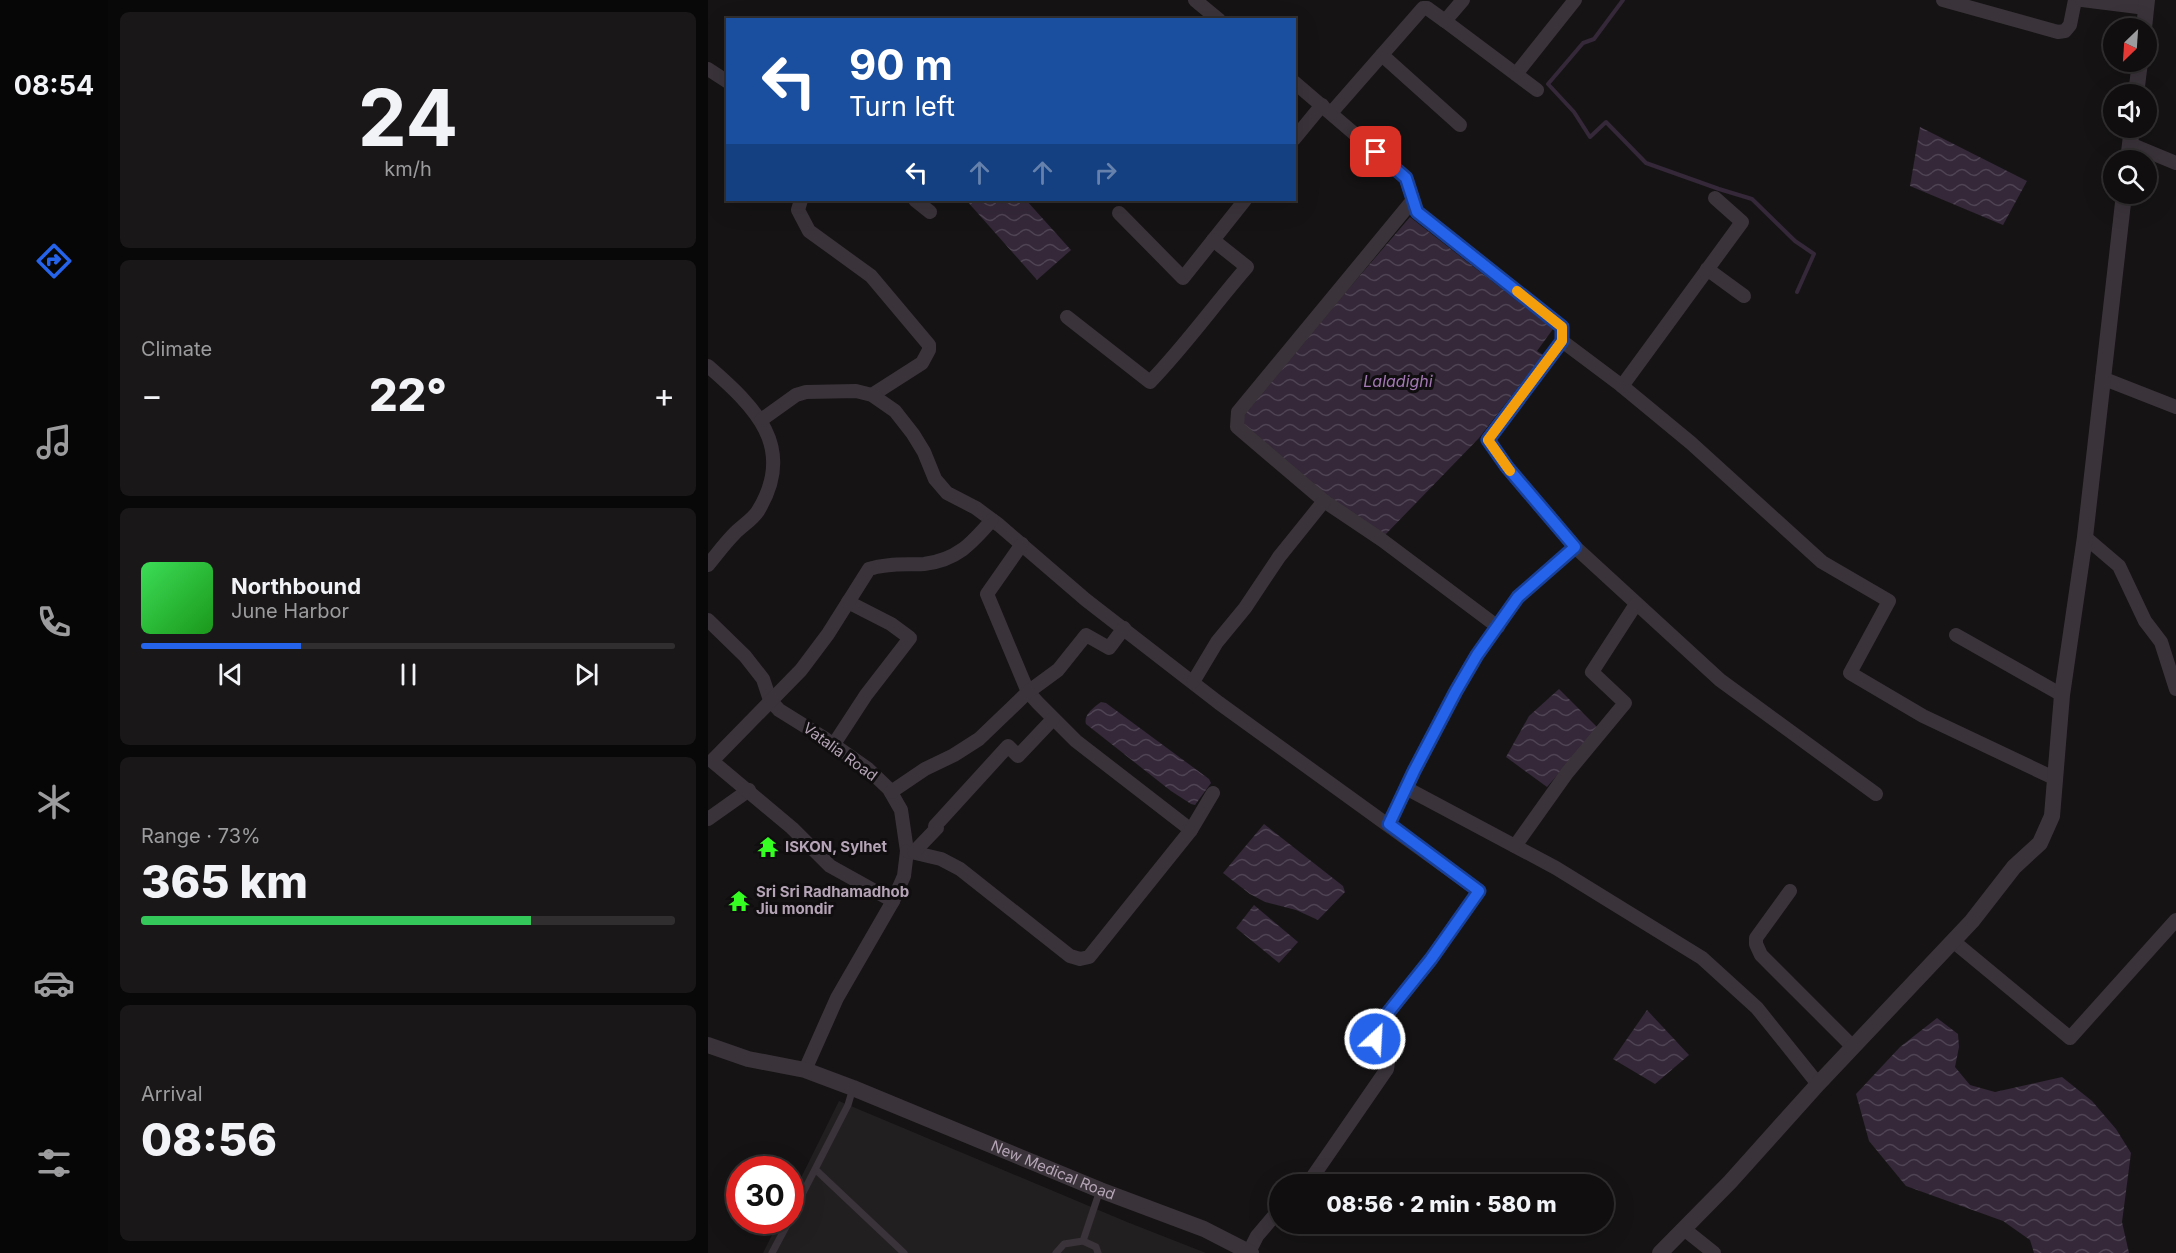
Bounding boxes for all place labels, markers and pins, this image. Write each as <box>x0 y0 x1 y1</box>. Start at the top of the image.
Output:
pin <box>1350 126 1401 177</box>
temple icon: ISKON, Sylhet <box>756 835 780 859</box>
place label: ISKON, Sylhet <box>785 837 888 856</box>
place label: Sri Sri Radhamadhob Jiu mondir <box>756 882 909 918</box>
temple icon: Sri Sri Radhamadhob Jiu mondir <box>727 889 751 913</box>

